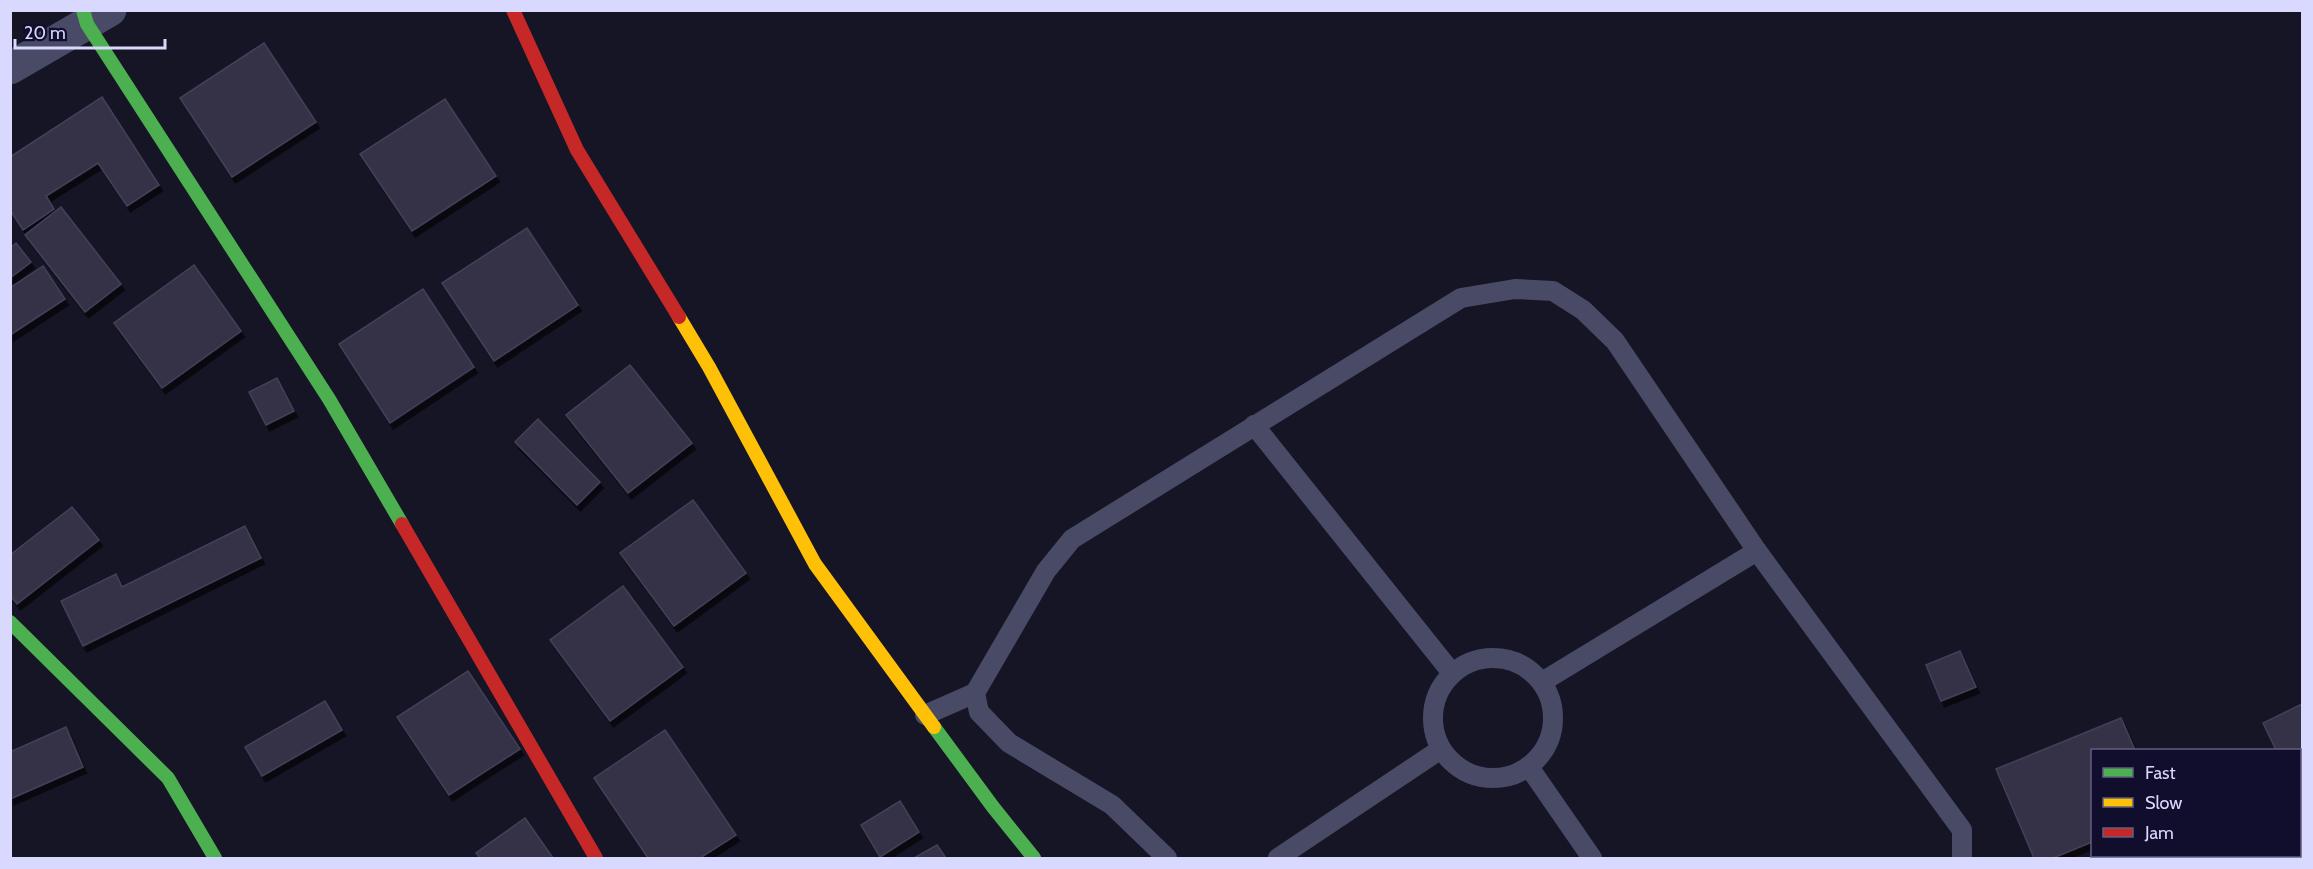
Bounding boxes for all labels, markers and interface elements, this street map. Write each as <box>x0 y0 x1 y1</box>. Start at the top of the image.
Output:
scale bar <box>15 12 165 50</box>
text: 20 m <box>24 22 66 44</box>
legend <box>2091 749 2301 857</box>
text: Fast <box>2145 762 2176 784</box>
text: Slow <box>2145 792 2182 814</box>
text: Jam <box>2144 822 2174 844</box>

